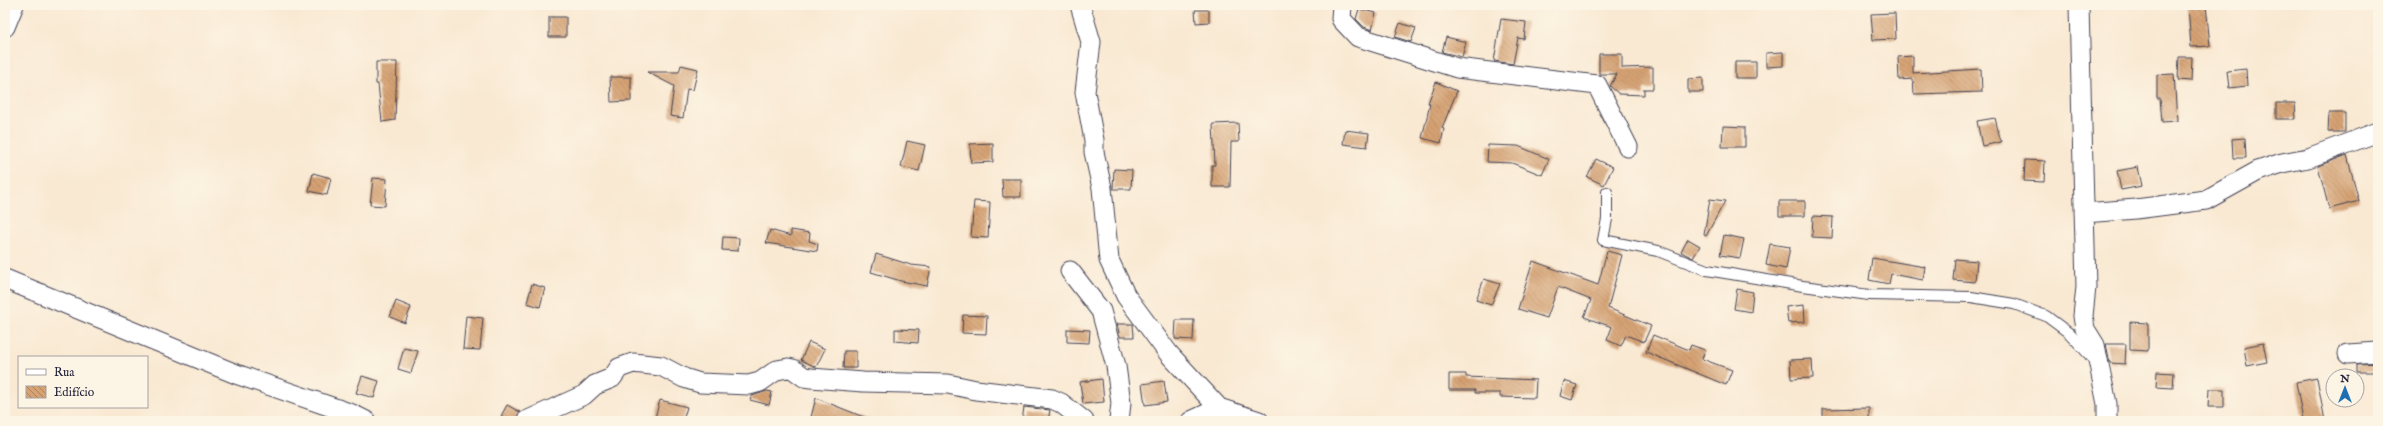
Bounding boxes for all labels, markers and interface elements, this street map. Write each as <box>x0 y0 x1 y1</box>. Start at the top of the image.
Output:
legend <box>18 356 148 408</box>
text: Rua <box>54 365 75 380</box>
north arrow <box>2325 368 2365 408</box>
text: N <box>2339 372 2350 386</box>
text: Edifício <box>54 385 95 400</box>

